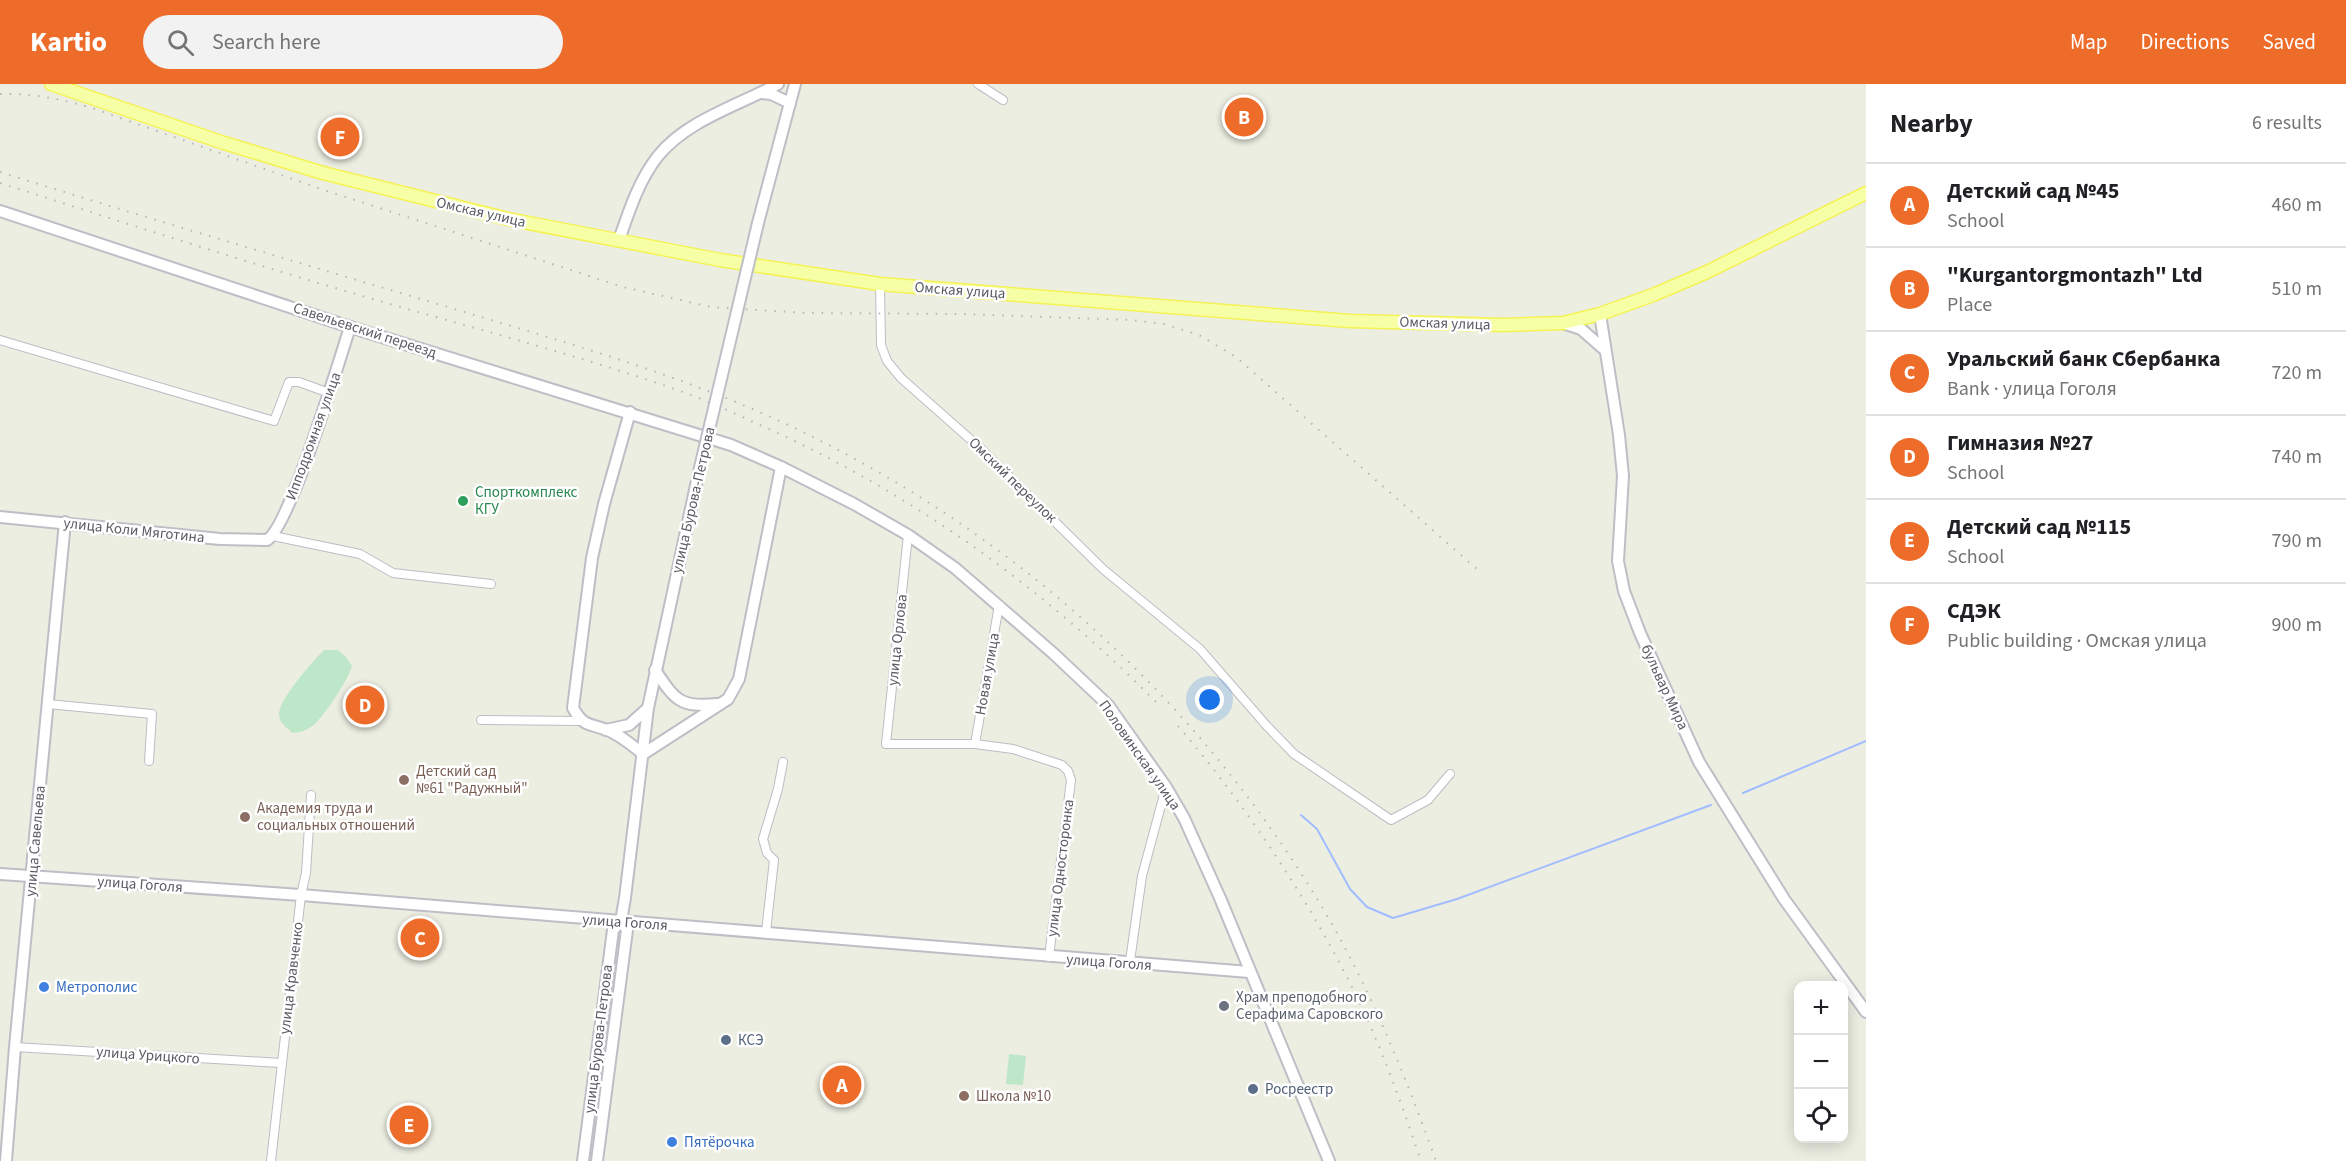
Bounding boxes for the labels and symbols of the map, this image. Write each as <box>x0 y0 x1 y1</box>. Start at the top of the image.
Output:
pin: B <box>1224 94 1264 140</box>
pin: F <box>320 115 360 160</box>
street label: Омская улица <box>434 192 528 233</box>
street label: Омская улица <box>914 277 1006 304</box>
street label: Савельевский переезд <box>290 297 439 364</box>
street label: Омская улица <box>1399 311 1491 336</box>
street label: Ипподромная улица <box>281 369 346 503</box>
street label: улица Бурова-Петрова <box>666 425 721 575</box>
street label: Омский переулок <box>964 433 1062 528</box>
place label: Спорткомплекс КГУ <box>475 482 578 520</box>
marker: Спорткомплекс КГУ <box>456 494 470 508</box>
street label: улица Коли Мяготина <box>62 513 206 548</box>
street label: улица Орлова <box>882 593 913 687</box>
street label: Новая улица <box>970 631 1005 717</box>
street label: бульвар Мира <box>1636 641 1693 733</box>
pin: D <box>346 682 385 728</box>
your location <box>1195 685 1224 714</box>
street label: Половинская улица <box>1094 696 1186 815</box>
place label: Детский сад №61 "Радужный" <box>416 761 528 799</box>
marker: Детский сад №61 "Радужный" <box>397 773 411 787</box>
street label: улица Савельева <box>20 785 51 897</box>
place label: Академия труда и социальных отношений <box>257 798 415 836</box>
street label: улица Односторонка <box>1042 798 1079 938</box>
marker: Академия труда и социальных отношений <box>238 810 252 824</box>
street label: улица Гоголя <box>96 871 183 898</box>
street label: улица Гоголя <box>581 909 668 936</box>
pin: C <box>400 916 440 960</box>
street label: улица Кравченко <box>274 921 309 1035</box>
street label: улица Гоголя <box>1065 949 1152 976</box>
street label: улица Бурова-Петрова <box>579 964 618 1115</box>
place label: Метрополис <box>56 977 137 998</box>
marker: Метрополис <box>37 980 51 994</box>
place label: Храм преподобного Серафима Саровского <box>1236 987 1383 1025</box>
marker: Храм преподобного Серафима Саровского <box>1217 999 1231 1013</box>
place label: КСЭ <box>738 1030 764 1051</box>
marker: КСЭ <box>719 1033 733 1047</box>
street label: улица Урицкого <box>96 1041 200 1070</box>
pin: A <box>822 1062 862 1108</box>
place label: Росреестр <box>1265 1079 1333 1100</box>
marker: Росреестр <box>1246 1082 1260 1096</box>
place label: Школа №10 <box>976 1086 1051 1107</box>
marker: Школа №10 <box>957 1089 971 1103</box>
pin: E <box>390 1102 428 1148</box>
place label: Пятёрочка <box>684 1132 755 1153</box>
marker: Пятёрочка <box>665 1135 679 1149</box>

